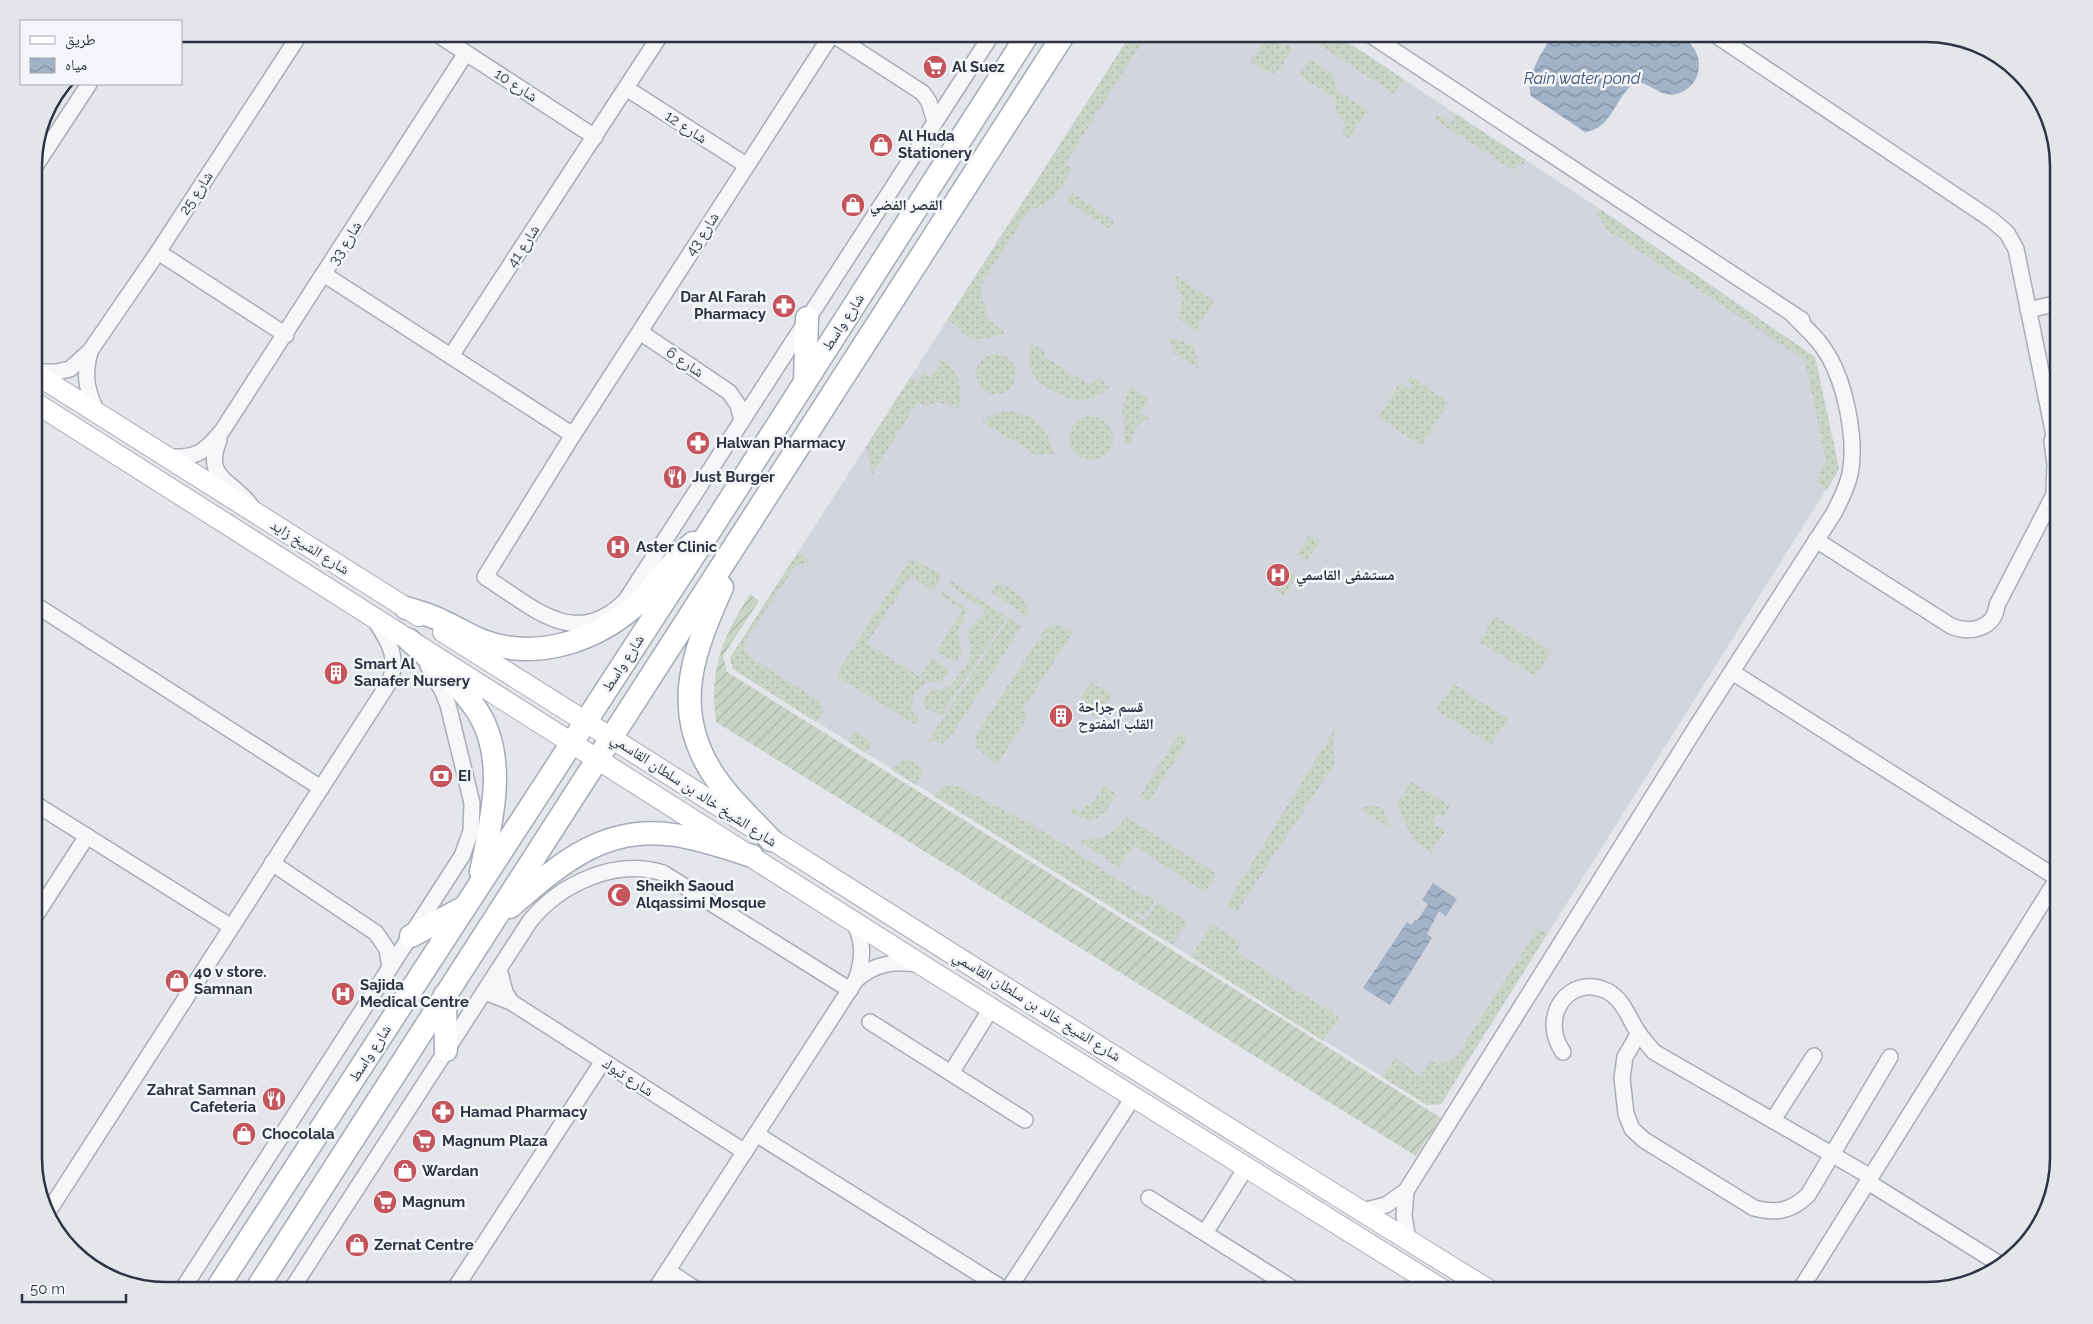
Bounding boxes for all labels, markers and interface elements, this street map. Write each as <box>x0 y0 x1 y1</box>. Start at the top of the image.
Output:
legend <box>20 20 182 85</box>
text: طريق <box>65 31 96 50</box>
supermarket icon: Al Suez <box>922 54 948 80</box>
text: مياه <box>65 56 87 74</box>
place label: Al Suez <box>952 58 1005 76</box>
street label: شارع 10 <box>490 64 541 107</box>
water label: Rain water pond <box>1524 69 1641 88</box>
street label: شارع 12 <box>661 107 711 148</box>
place label: Al Huda Stationery <box>898 127 973 162</box>
shop icon: Al Huda Stationery <box>868 132 894 158</box>
street label: شارع 25 <box>175 168 218 219</box>
shop icon: القصر الفضي <box>840 192 866 218</box>
place label: القصر الفضي <box>870 196 943 217</box>
street label: شارع 43 <box>681 209 724 260</box>
street label: شارع 33 <box>325 218 366 269</box>
street label: شارع 41 <box>503 221 544 271</box>
place label: Dar Al Farah Pharmacy <box>680 288 767 323</box>
street label: شارع واسط <box>818 290 869 354</box>
pharmacy icon: Dar Al Farah Pharmacy <box>771 293 797 319</box>
street label: شارع 6 <box>662 343 707 382</box>
pharmacy icon: Halwan Pharmacy <box>685 430 711 456</box>
place label: Halwan Pharmacy <box>716 434 846 452</box>
restaurant icon: Just Burger <box>662 464 688 490</box>
place label: Just Burger <box>692 468 775 486</box>
street label: شارع الشيخ زايد <box>267 516 353 579</box>
hospital icon: Aster Clinic <box>605 534 631 560</box>
place label: Aster Clinic <box>636 538 718 556</box>
hospital icon: مستشفى القاسمي <box>1265 562 1291 588</box>
place label: مستشفى القاسمي <box>1296 566 1395 587</box>
street label: شارع واسط <box>598 631 649 695</box>
place label: Smart Al Sanafer Nursery <box>354 655 471 690</box>
building icon: Smart Al Sanafer Nursery <box>323 660 349 686</box>
place label: قسم جراحة القلب المفتوح <box>1078 698 1154 733</box>
building icon: قسم جراحة القلب المفتوح <box>1048 703 1074 729</box>
street label: شارع الشيخ خالد بن سلطان القاسمي <box>606 729 781 853</box>
bank icon: EI <box>428 763 454 789</box>
place label: EI <box>458 767 471 785</box>
place label: Sheikh Saoud Alqassimi Mosque <box>636 877 766 912</box>
mosque icon: Sheikh Saoud Alqassimi Mosque <box>606 882 632 908</box>
street label: شارع الشيخ خالد بن سلطان القاسمي <box>948 947 1124 1068</box>
place label: 40 v store. Samnan <box>194 963 267 998</box>
shop icon: 40 v store. Samnan <box>164 968 190 994</box>
place label: Sajida Medical Centre <box>360 976 469 1011</box>
hospital icon: Sajida Medical Centre <box>330 981 356 1007</box>
street label: شارع واسط <box>345 1021 396 1085</box>
street label: شارع تبوك <box>599 1054 657 1101</box>
place label: Zahrat Samnan Cafeteria <box>147 1081 256 1116</box>
restaurant icon: Zahrat Samnan Cafeteria <box>261 1086 287 1112</box>
pharmacy icon: Hamad Pharmacy <box>430 1099 456 1125</box>
place label: Hamad Pharmacy <box>460 1103 588 1121</box>
shop icon: Chocolala <box>231 1121 257 1147</box>
place label: Chocolala <box>262 1125 335 1143</box>
supermarket icon: Magnum Plaza <box>411 1128 437 1154</box>
place label: Magnum Plaza <box>442 1132 548 1150</box>
shop icon: Wardan <box>392 1158 418 1184</box>
place label: Wardan <box>422 1162 479 1180</box>
supermarket icon: Magnum <box>372 1189 398 1215</box>
place label: Magnum <box>402 1193 465 1211</box>
shop icon: Zernat Centre <box>344 1232 370 1258</box>
place label: Zernat Centre <box>374 1236 474 1254</box>
scale bar <box>22 1272 126 1304</box>
text: 50 m <box>30 1280 65 1298</box>

